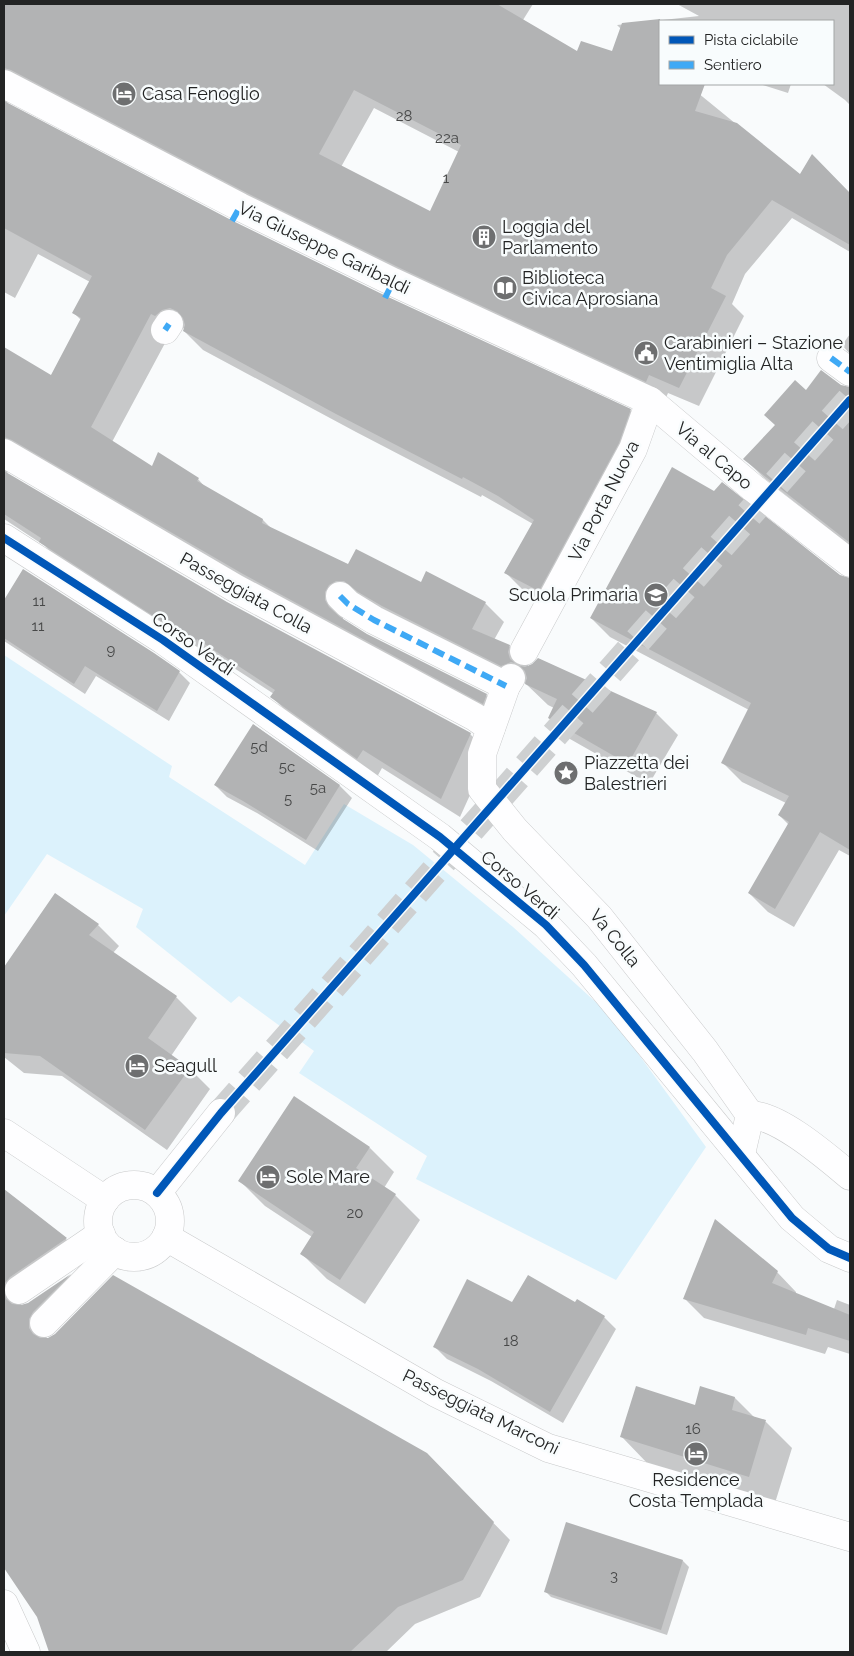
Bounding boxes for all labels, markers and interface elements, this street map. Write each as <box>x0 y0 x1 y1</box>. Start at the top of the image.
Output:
legend <box>659 20 834 85</box>
text: Pista ciclabile <box>704 31 798 49</box>
text: Sentiero <box>704 56 762 74</box>
hotel icon: Casa Fenoglio <box>111 81 137 107</box>
place label: Casa Fenoglio <box>142 83 260 104</box>
house number: 28 <box>396 107 412 125</box>
house number: 22a <box>435 129 459 147</box>
house number: 1 <box>443 169 450 187</box>
street label: Via Giuseppe Garibaldi <box>235 197 414 298</box>
place label: Loggia del Parlamento <box>502 216 598 258</box>
building icon: Loggia del Parlamento <box>471 224 497 250</box>
place label: Biblioteca Civica Aprosiana <box>522 267 658 309</box>
library icon: Biblioteca Civica Aprosiana <box>492 275 518 301</box>
place label: Carabinieri – Stazione Ventimiglia Alta <box>664 332 844 374</box>
public building icon: Carabinieri – Stazione Ventimiglia Alta <box>633 340 659 366</box>
street label: Via al Capo <box>672 418 757 494</box>
street label: Via Porta Nuova <box>564 437 643 565</box>
street label: Passeggiata Colla <box>176 548 316 638</box>
school or university icon: Scuola Primaria <box>643 582 669 608</box>
place label: Scuola Primaria <box>509 584 638 605</box>
house number: 11 <box>33 592 46 610</box>
street label: Corso Verdi <box>148 608 238 680</box>
house number: 11 <box>32 617 45 635</box>
house number: 9 <box>107 641 116 659</box>
house number: 5d <box>250 738 268 756</box>
place label: Piazzetta dei Balestrieri <box>584 752 689 794</box>
house number: 5c <box>279 758 295 776</box>
place icon: Piazzetta dei Balestrieri <box>553 760 579 786</box>
house number: 5a <box>310 779 326 797</box>
house number: 5 <box>284 790 292 808</box>
street label: Corso Verdi <box>477 846 564 923</box>
street label: Va Colla <box>586 905 645 971</box>
hotel icon: Seagull <box>124 1053 150 1079</box>
place label: Seagull <box>154 1055 217 1076</box>
hotel icon: Sole Mare <box>255 1164 281 1190</box>
place label: Sole Mare <box>286 1166 370 1187</box>
house number: 20 <box>347 1204 364 1222</box>
house number: 18 <box>503 1332 519 1350</box>
street label: Passeggiata Marconi <box>399 1364 563 1459</box>
house number: 16 <box>685 1420 701 1438</box>
hotel icon: Residence Costa Templada <box>683 1441 709 1467</box>
place label: Residence Costa Templada <box>629 1469 763 1511</box>
house number: 3 <box>610 1567 618 1585</box>

